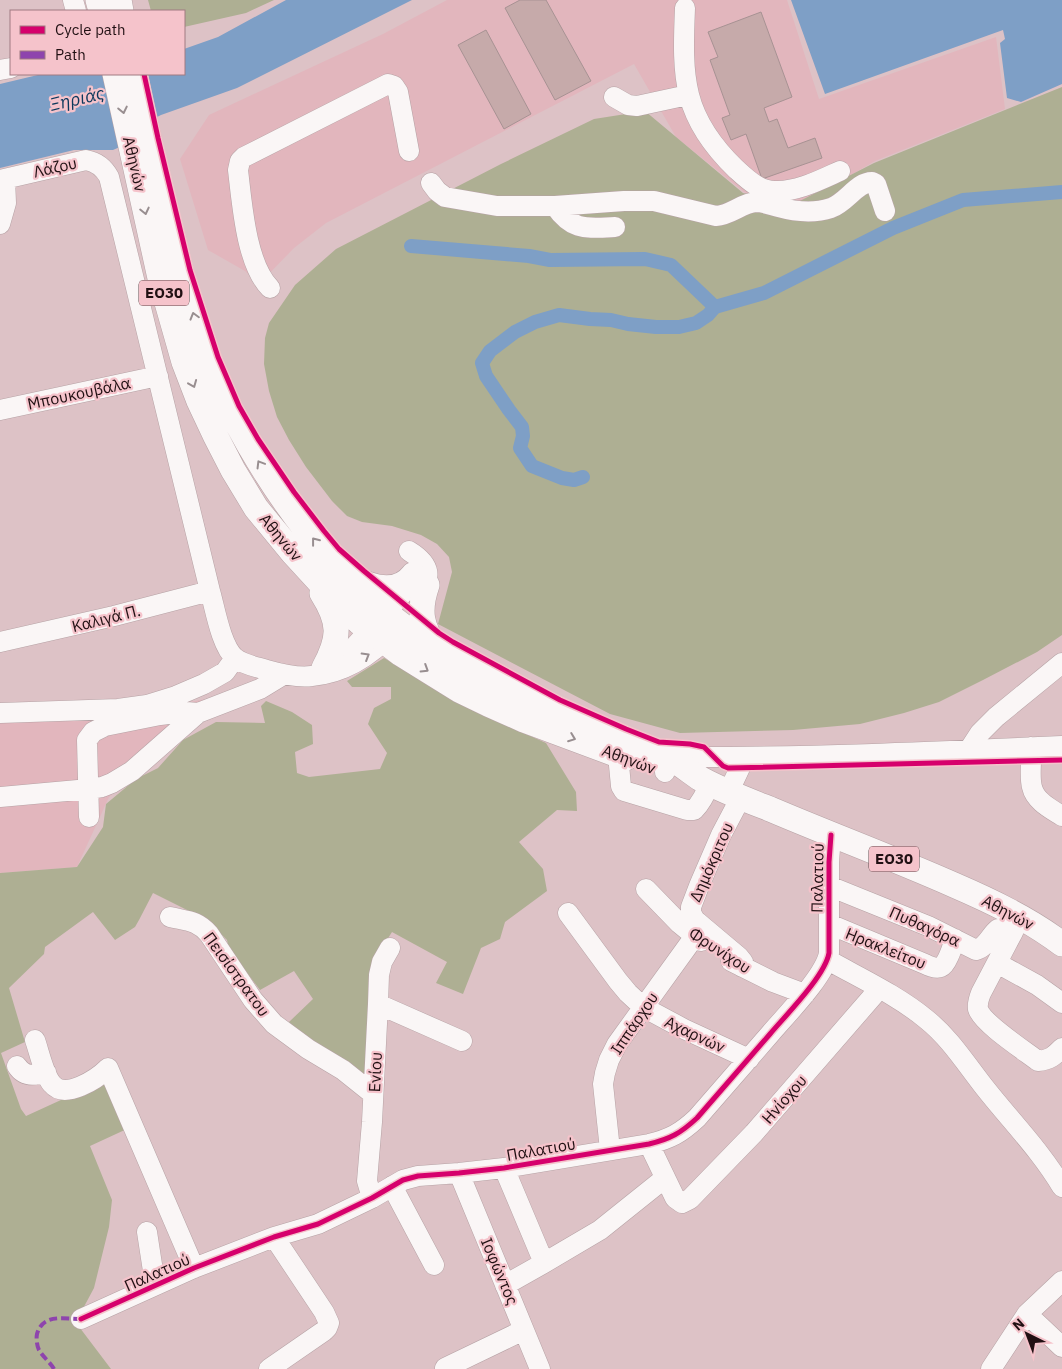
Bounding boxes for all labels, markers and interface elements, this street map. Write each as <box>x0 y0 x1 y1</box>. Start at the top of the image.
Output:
legend <box>10 10 185 75</box>
text: Cycle path <box>55 20 126 39</box>
text: Path <box>55 45 86 64</box>
water label: Ξηριάς <box>47 81 107 116</box>
one-way arrow <box>117 105 127 114</box>
street label: Αθηνών <box>119 134 151 194</box>
street label: Λάζου <box>31 152 79 182</box>
one-way arrow <box>139 206 150 215</box>
road number: ΕΟ30 <box>139 280 189 306</box>
one-way arrow <box>190 313 200 321</box>
street label: Μπουκουβάλα <box>25 372 133 414</box>
one-way arrow <box>186 379 197 388</box>
one-way arrow <box>257 460 267 469</box>
street label: Αθηνών <box>255 509 307 565</box>
one-way arrow <box>312 538 320 547</box>
street label: Καλιγά Π. <box>70 600 142 636</box>
one-way arrow <box>360 653 369 663</box>
one-way arrow <box>419 663 428 672</box>
one-way arrow <box>567 732 575 742</box>
street label: Αθηνών <box>599 740 659 778</box>
street label: Δημόκριτου <box>685 819 737 905</box>
street label: Παλατιού <box>806 843 828 913</box>
road number: ΕΟ30 <box>869 846 919 872</box>
street label: Αθηνών <box>979 890 1037 934</box>
street label: Πυθαγόρα <box>886 902 964 950</box>
street label: Φρυνίχου <box>685 923 755 977</box>
street label: Ηρακλείτου <box>843 923 929 973</box>
street label: Πεισίστρατου <box>200 928 274 1020</box>
street label: Ιππάρχου <box>606 988 662 1058</box>
street label: Αχαρνών <box>662 1011 728 1057</box>
street label: Ενίου <box>364 1051 386 1093</box>
street label: Ηνίοχου <box>757 1070 811 1128</box>
street label: Παλατιού <box>505 1133 577 1165</box>
street label: Ιοφώντος <box>477 1234 523 1308</box>
street label: Παλατιού <box>121 1249 193 1295</box>
north arrow <box>1002 1309 1052 1359</box>
text: N <box>1009 1314 1028 1334</box>

